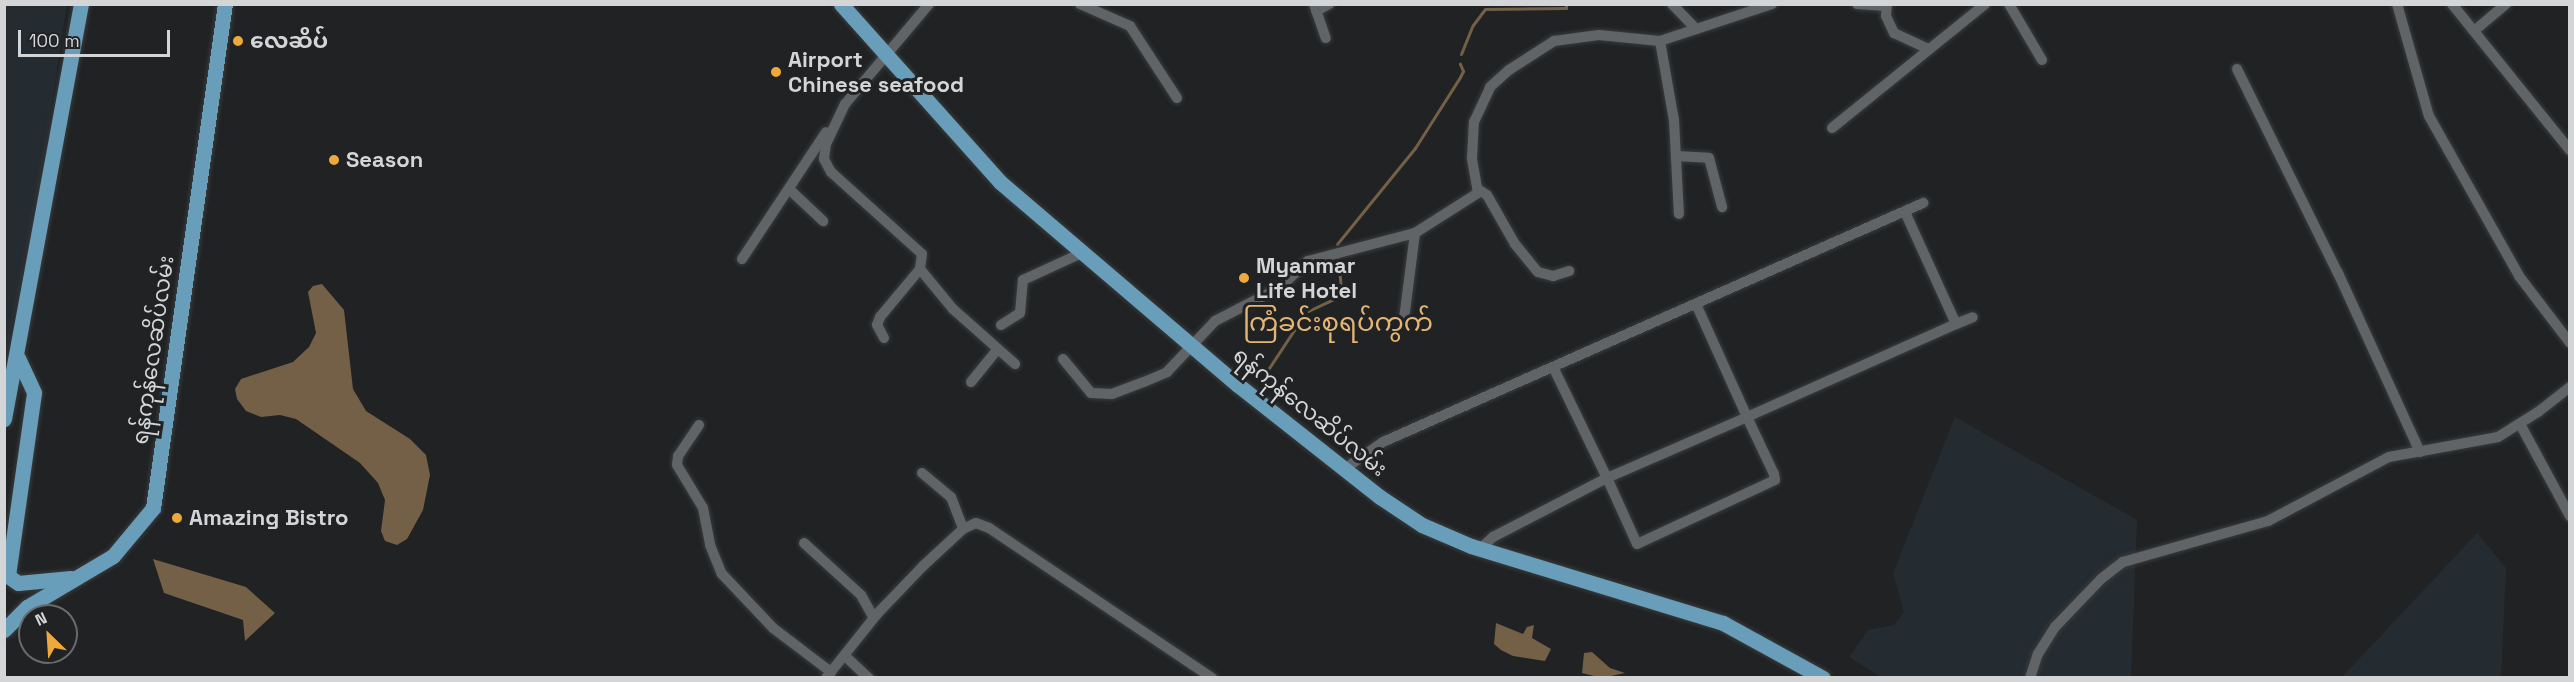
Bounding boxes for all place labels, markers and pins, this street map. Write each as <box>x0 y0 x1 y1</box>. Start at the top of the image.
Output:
place label: လေဆိပ် <box>250 28 328 54</box>
marker: လေဆိပ် <box>231 34 245 48</box>
place label: Airport Chinese seafood <box>788 46 964 98</box>
marker: Airport Chinese seafood <box>769 65 783 79</box>
place label: Season <box>346 147 423 173</box>
marker: Season <box>327 153 341 167</box>
place label: Myanmar Life Hotel <box>1256 252 1357 304</box>
marker: Myanmar Life Hotel <box>1237 271 1251 285</box>
place label: Amazing Bistro <box>189 505 348 531</box>
marker: Amazing Bistro <box>170 511 184 525</box>

